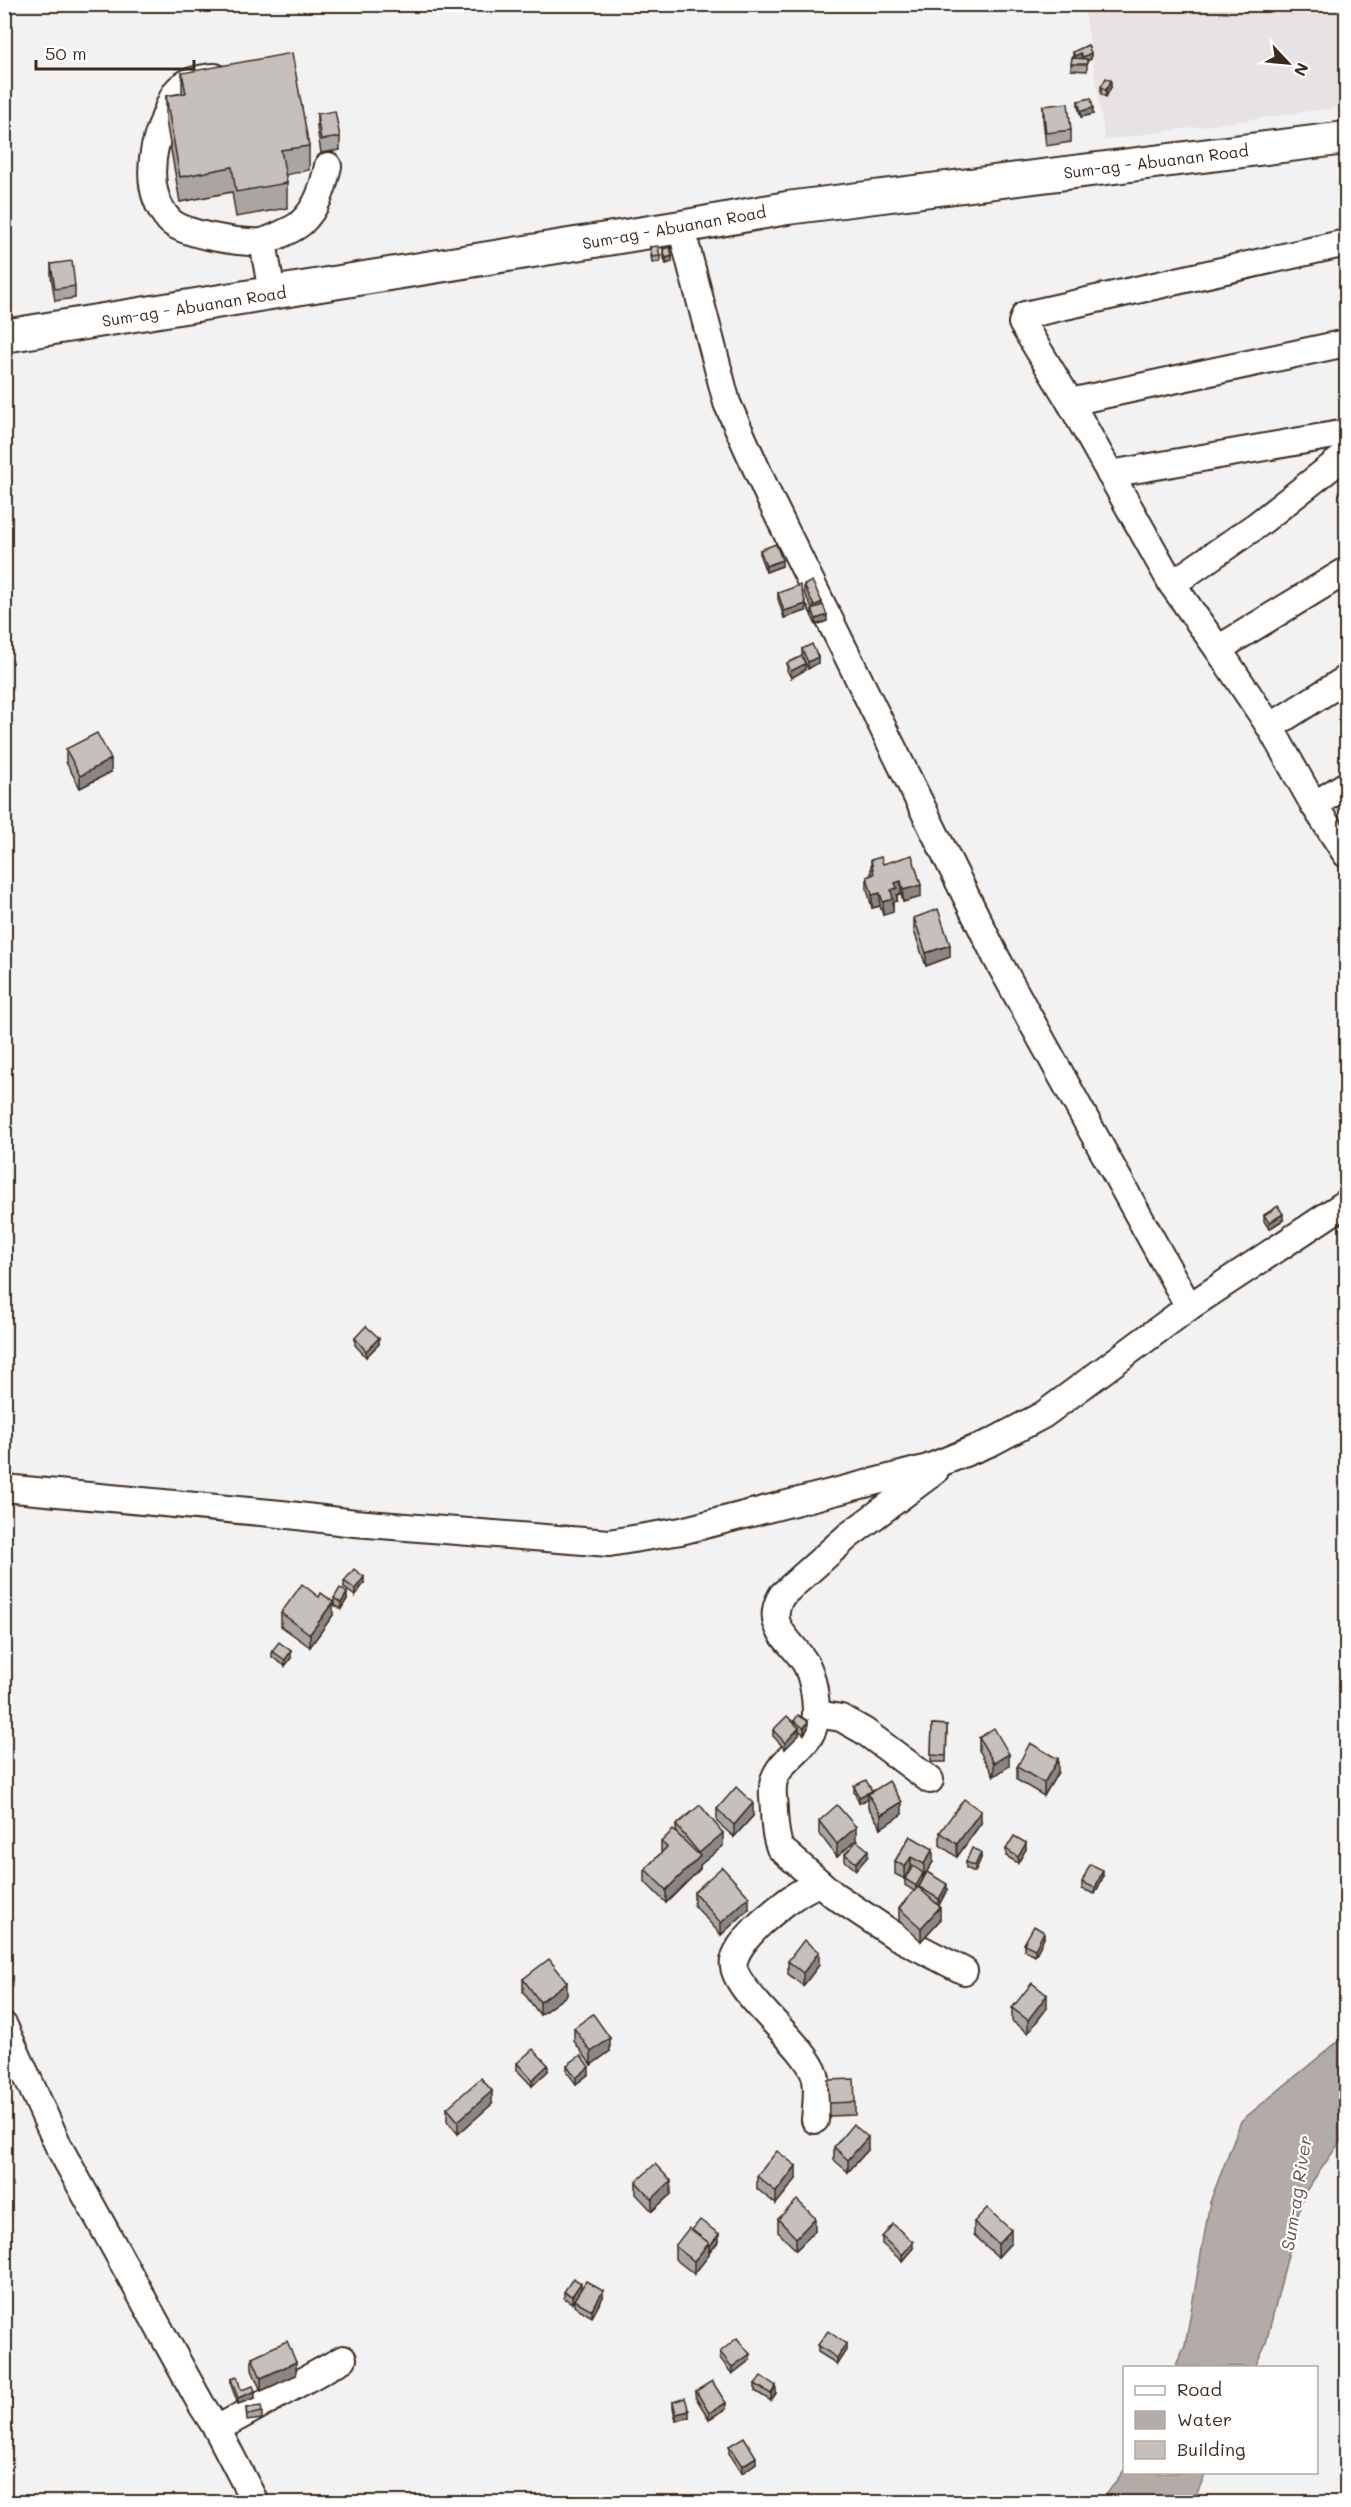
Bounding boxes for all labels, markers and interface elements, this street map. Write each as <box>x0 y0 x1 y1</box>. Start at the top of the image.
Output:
scale bar <box>36 33 194 71</box>
north arrow <box>1258 33 1318 93</box>
text: 50 m <box>45 41 87 65</box>
text: N <box>1290 60 1314 80</box>
street label: Sum-ag - Abuanan Road <box>1062 139 1250 183</box>
street label: Sum-ag - Abuanan Road <box>581 200 767 254</box>
street label: Sum-ag - Abuanan Road <box>100 281 288 331</box>
water label: Sum-ag River <box>1275 2134 1317 2252</box>
legend <box>1123 2366 1318 2474</box>
text: Road <box>1177 2377 1222 2401</box>
text: Water <box>1177 2407 1232 2431</box>
text: Building <box>1177 2437 1245 2461</box>

